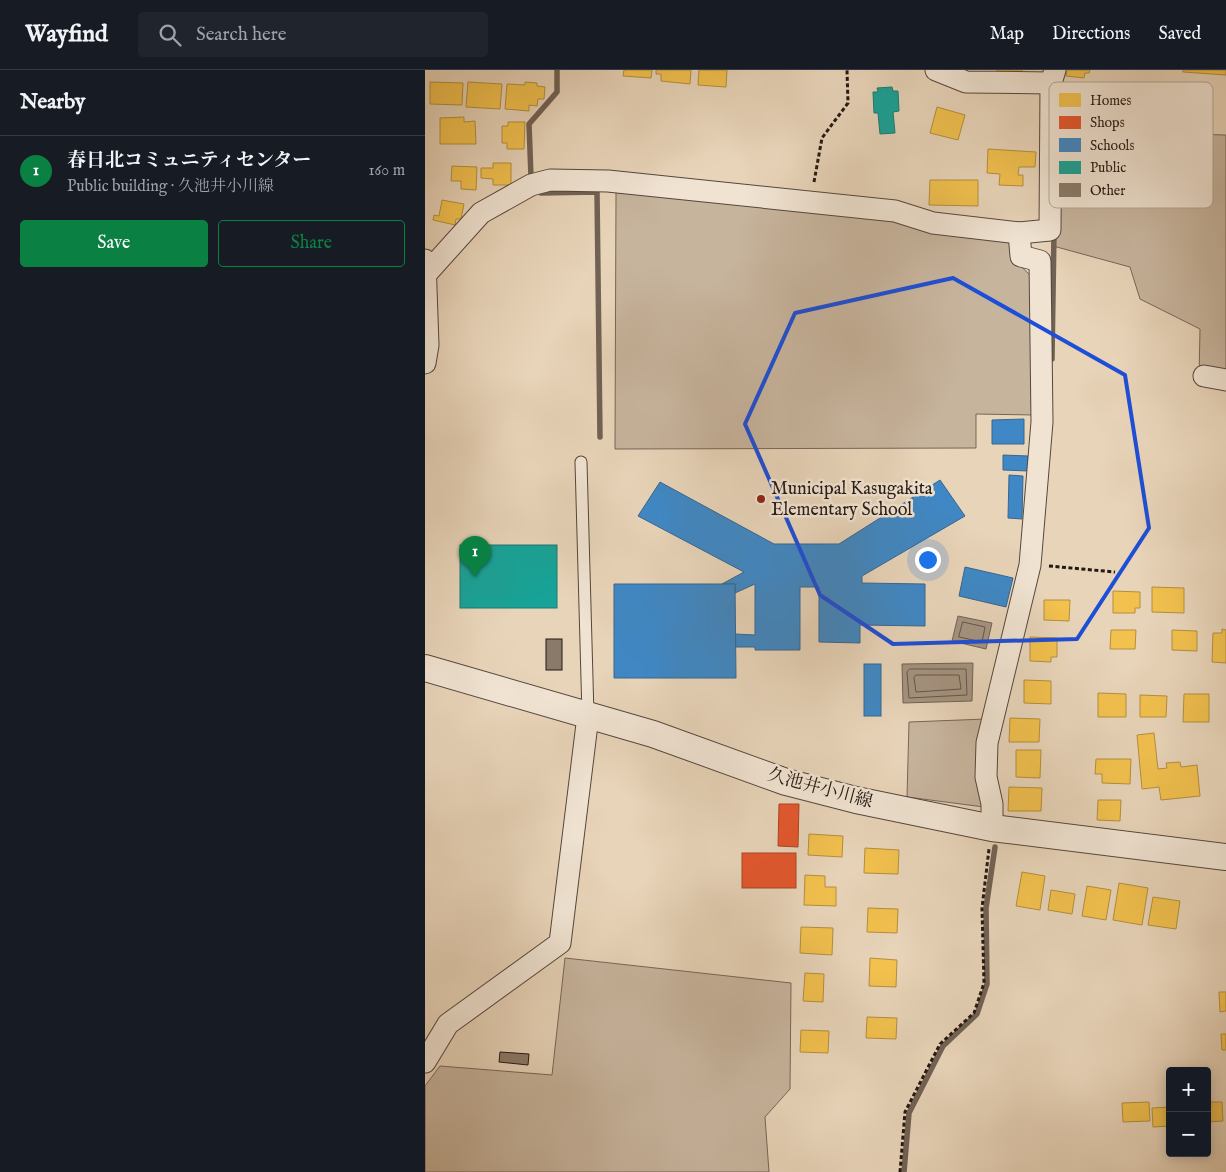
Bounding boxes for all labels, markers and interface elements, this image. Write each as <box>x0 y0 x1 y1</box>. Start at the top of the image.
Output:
search box <box>138 12 488 57</box>
text: Wayfind <box>25 19 108 50</box>
icon: search <box>156 21 184 49</box>
text: Search here <box>196 23 286 47</box>
text: Map <box>990 23 1024 46</box>
text: Directions <box>1052 23 1130 46</box>
text: Saved <box>1158 23 1201 46</box>
legend <box>1049 82 1213 208</box>
text: Nearby <box>20 89 85 116</box>
text: Homes <box>1090 92 1132 110</box>
text: Shops <box>1090 114 1125 132</box>
text: Schools <box>1090 137 1134 155</box>
text: 春日北コミュニティセンター <box>67 149 311 173</box>
text: Public <box>1090 159 1126 177</box>
text: 1 <box>33 161 39 181</box>
text: 160 m <box>369 161 405 181</box>
text: Public building · 久池井小川線 <box>67 177 274 197</box>
text: Other <box>1090 182 1125 200</box>
button: Save <box>20 220 208 267</box>
button: Share <box>218 220 405 267</box>
place label: Municipal Kasugakita Elementary School <box>771 478 933 522</box>
marker: Municipal Kasugakita Elementary School <box>755 493 767 505</box>
pin: 1 <box>459 536 491 577</box>
your location <box>915 547 941 573</box>
street label: 久池井小川線 <box>765 764 875 814</box>
map controls <box>1166 1067 1211 1157</box>
button: + <box>1166 1067 1211 1112</box>
button: − <box>1166 1112 1211 1157</box>

